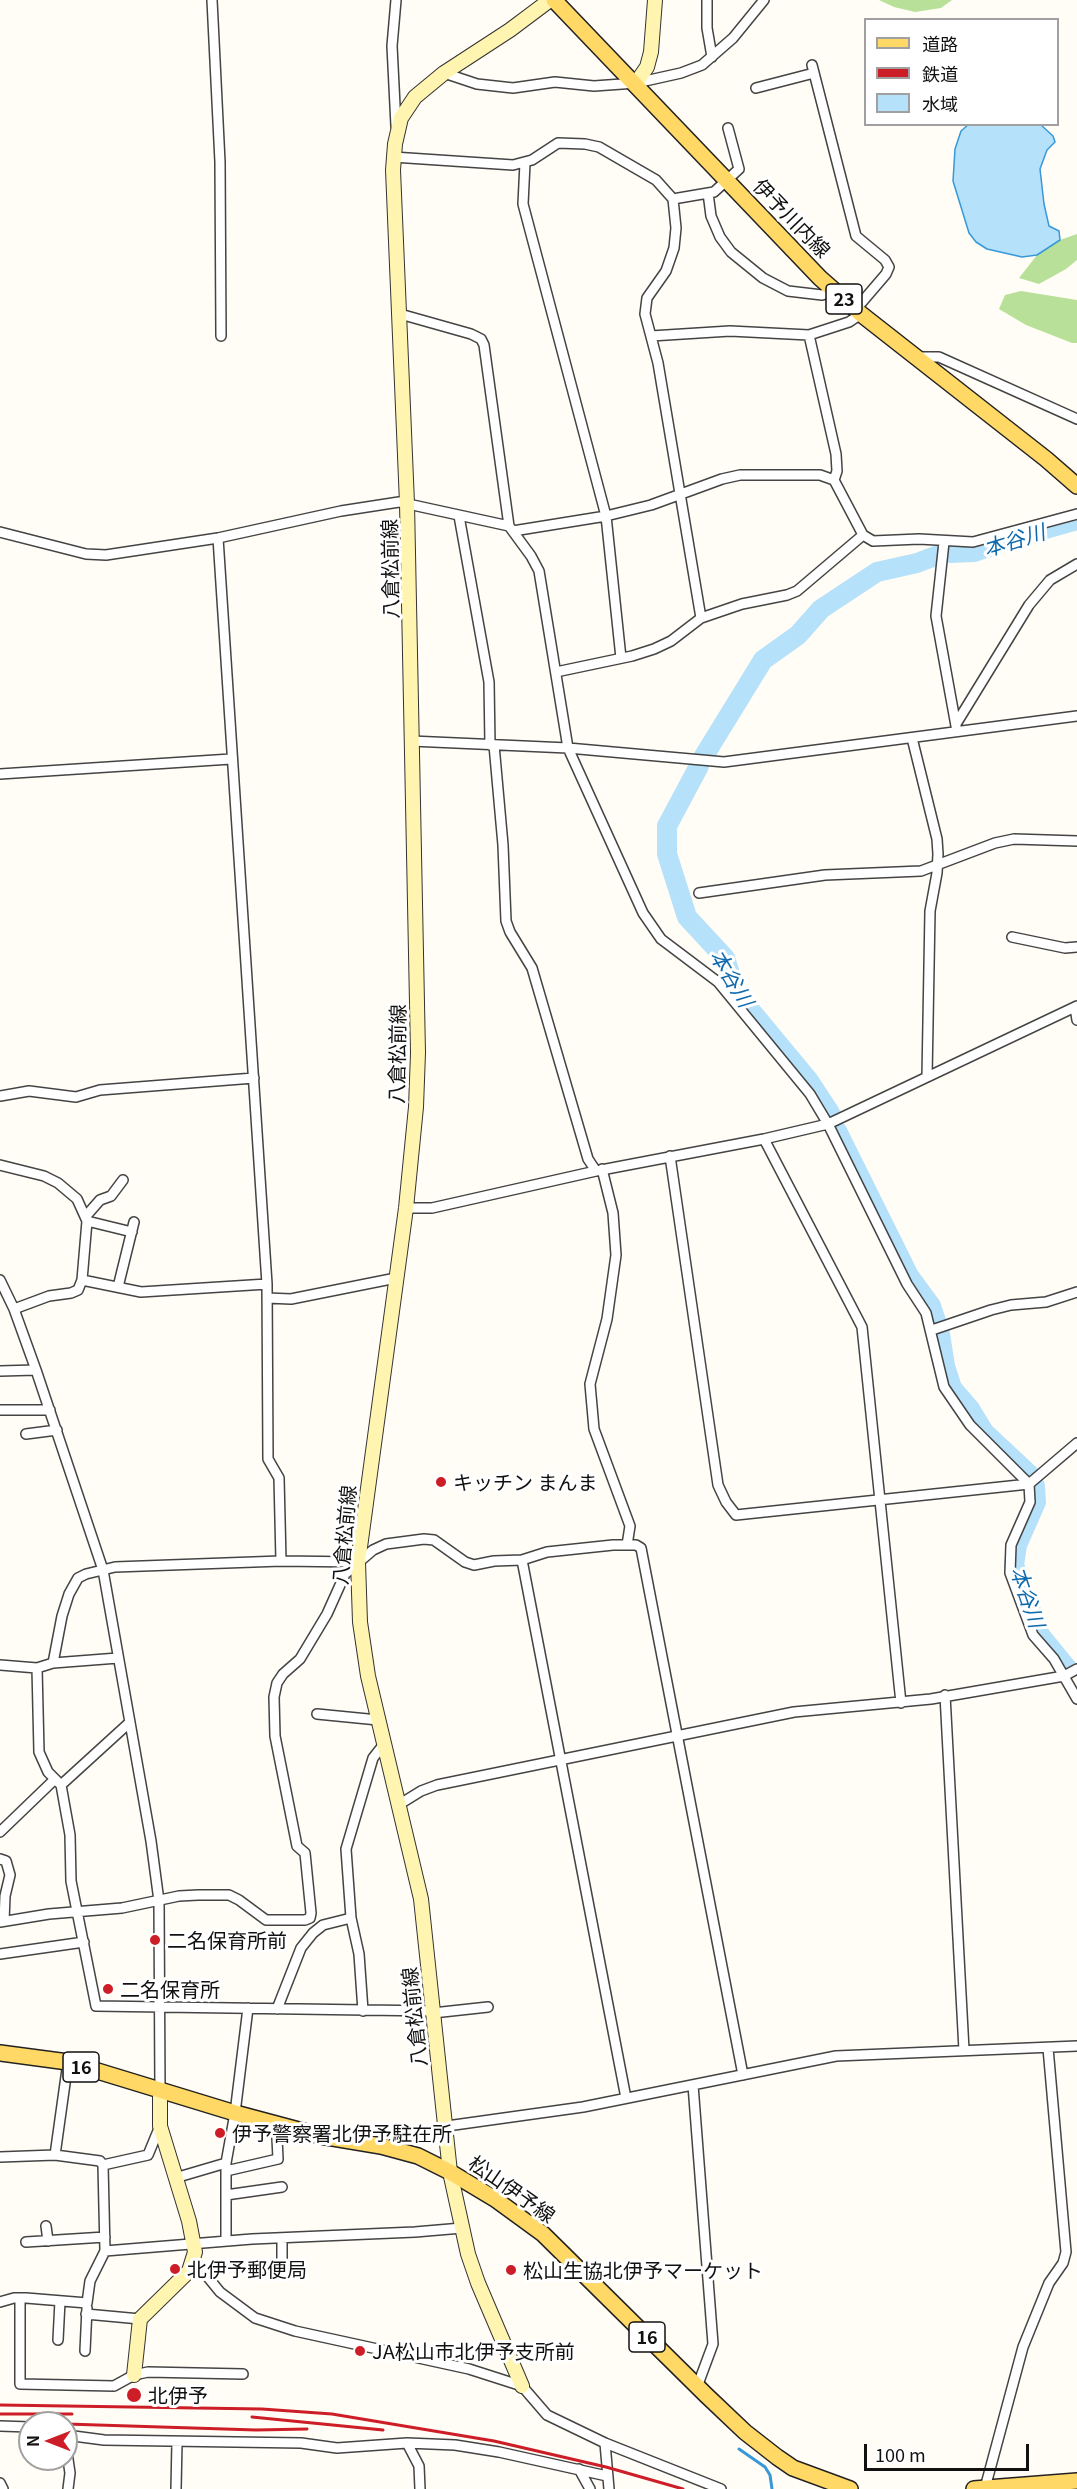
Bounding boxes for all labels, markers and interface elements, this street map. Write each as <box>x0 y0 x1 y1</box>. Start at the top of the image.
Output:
legend <box>864 18 1059 126</box>
text: 道路 <box>922 30 958 56</box>
text: 鉄道 <box>922 60 958 86</box>
text: 水域 <box>922 90 958 116</box>
street label: 伊予川内線 <box>749 174 835 262</box>
road number: 23 <box>826 284 862 314</box>
street label: 八倉松前線 <box>377 519 403 619</box>
water label: 本谷川 <box>980 519 1048 561</box>
water label: 本谷川 <box>705 945 759 1011</box>
street label: 八倉松前線 <box>384 1004 410 1104</box>
place label: キッチン まんま <box>453 1470 597 1494</box>
marker: キッチン まんま <box>434 1475 448 1489</box>
street label: 八倉松前線 <box>328 1484 360 1586</box>
water label: 本谷川 <box>1006 1563 1050 1631</box>
place label: 二名保育所前 <box>167 1928 287 1952</box>
marker: 二名保育所前 <box>148 1933 162 1947</box>
street label: 八倉松前線 <box>397 1966 431 2068</box>
place label: 二名保育所 <box>120 1977 220 2001</box>
marker: 二名保育所 <box>101 1982 115 1996</box>
road number: 16 <box>63 2052 99 2082</box>
place label: 伊予警察署北伊予駐在所 <box>232 2121 452 2145</box>
marker: 伊予警察署北伊予駐在所 <box>213 2126 227 2140</box>
street label: 松山伊予線 <box>464 2150 560 2228</box>
place label: 北伊予郵便局 <box>187 2257 307 2281</box>
place label: 松山生協北伊予マーケット <box>523 2258 763 2282</box>
marker: 北伊予郵便局 <box>168 2262 182 2276</box>
marker: 松山生協北伊予マーケット <box>504 2263 518 2277</box>
road number: 16 <box>629 2322 665 2352</box>
place label: JA松山市北伊予支所前 <box>372 2339 575 2363</box>
marker: JA松山市北伊予支所前 <box>353 2344 367 2358</box>
place label: 北伊予 <box>148 2383 208 2407</box>
marker: 北伊予 <box>125 2386 143 2404</box>
north arrow <box>18 2411 78 2471</box>
scale bar <box>867 2432 1032 2470</box>
text: N <box>20 2435 44 2447</box>
text: 100 m <box>875 2441 926 2467</box>

